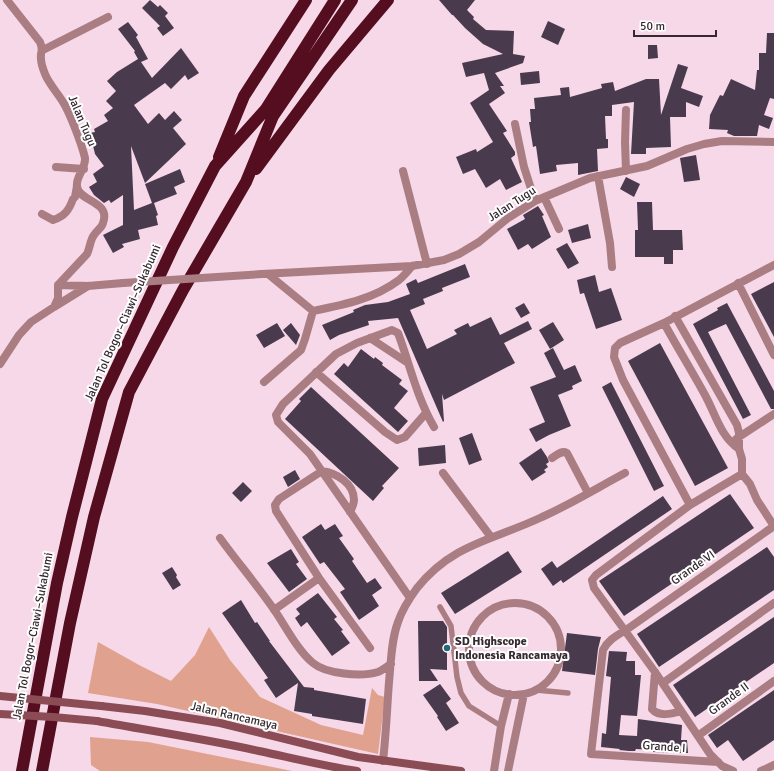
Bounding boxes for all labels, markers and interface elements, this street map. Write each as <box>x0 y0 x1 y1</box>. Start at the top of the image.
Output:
scale bar <box>634 12 716 38</box>
text: 50 m <box>640 19 665 34</box>
street label: Jalan Tugu <box>64 93 100 149</box>
street label: Jalan Tugu <box>485 183 539 225</box>
street label: Jalan Tol Bogor–Ciawi–Sukabumi <box>82 242 164 404</box>
street label: Grande VI <box>668 547 718 589</box>
street label: Jalan Tol Bogor–Ciawi–Sukabumi <box>9 551 57 721</box>
place label: SD Highscope Indonesia Rancamaya <box>455 634 568 663</box>
marker: SD Highscope Indonesia Rancamaya <box>442 643 452 653</box>
street label: Grande II <box>706 679 752 719</box>
street label: Jalan Rancamaya <box>189 699 279 733</box>
street label: Grande I <box>642 738 686 756</box>

